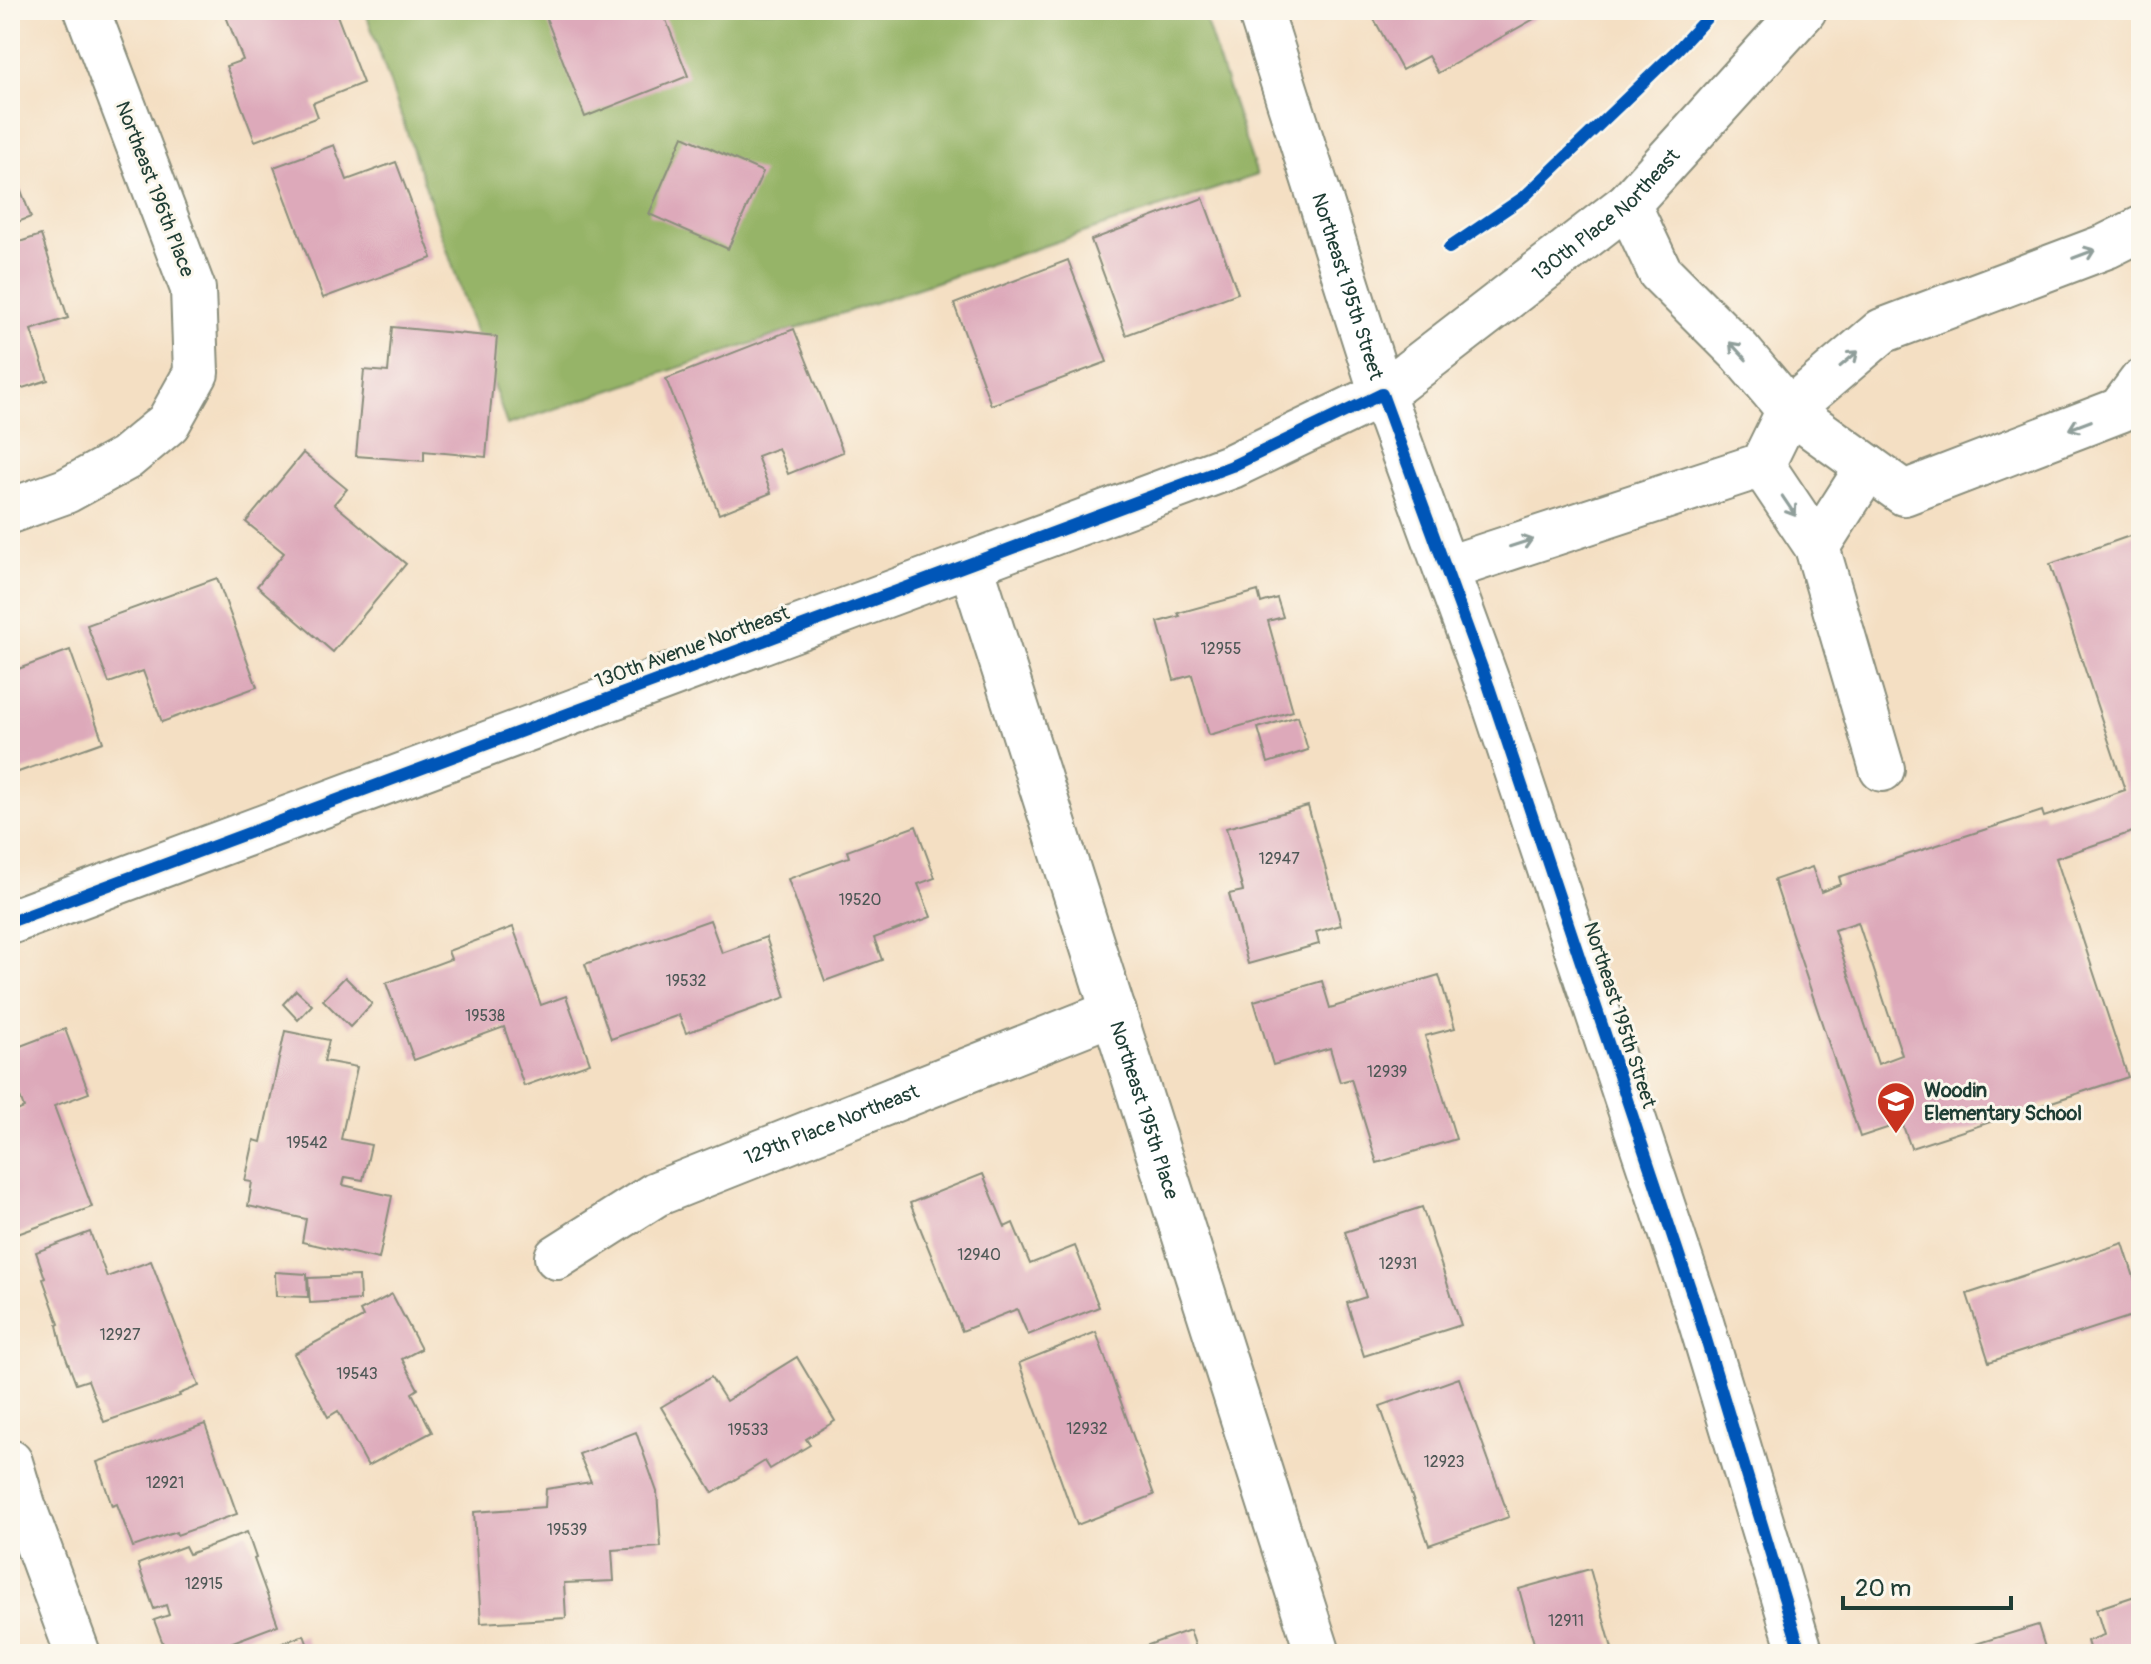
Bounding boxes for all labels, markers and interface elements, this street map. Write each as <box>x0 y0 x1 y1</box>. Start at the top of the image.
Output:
street label: Northeast 196th Place <box>110 98 200 280</box>
street label: 130th Place Northeast <box>1527 142 1685 286</box>
street label: Northeast 195th Street <box>1306 190 1389 384</box>
one-way arrow <box>2071 246 2096 260</box>
one-way arrow <box>1730 341 1748 361</box>
one-way arrow <box>1838 350 1858 368</box>
one-way arrow <box>2068 419 2093 433</box>
one-way arrow <box>1782 494 1798 517</box>
one-way arrow <box>1508 535 1534 550</box>
street label: 130th Avenue Northeast <box>591 600 794 694</box>
house number: 12955 <box>1201 639 1241 659</box>
house number: 12947 <box>1258 849 1300 869</box>
house number: 19520 <box>838 890 882 910</box>
street label: Northeast 195th Street <box>1578 919 1662 1112</box>
house number: 19532 <box>665 971 707 991</box>
house number: 19538 <box>465 1006 505 1026</box>
street label: Northeast 195th Place <box>1105 1018 1185 1202</box>
house number: 12939 <box>1367 1062 1407 1082</box>
street label: 129th Place Northeast <box>740 1078 923 1170</box>
place label: Woodin Elementary School <box>1924 1078 2082 1126</box>
school or university icon: Woodin Elementary School <box>1875 1080 1917 1135</box>
house number: 19542 <box>286 1133 328 1153</box>
house number: 12940 <box>957 1245 1001 1265</box>
house number: 12931 <box>1379 1254 1417 1274</box>
house number: 12927 <box>100 1325 141 1345</box>
house number: 19543 <box>336 1364 378 1384</box>
house number: 12932 <box>1066 1419 1108 1439</box>
house number: 19533 <box>727 1420 769 1440</box>
house number: 12923 <box>1424 1452 1464 1472</box>
house number: 12921 <box>146 1473 184 1493</box>
house number: 19539 <box>547 1520 587 1540</box>
scale bar <box>1843 1560 2011 1610</box>
house number: 12915 <box>185 1574 223 1594</box>
text: 20 m <box>1855 1574 1911 1603</box>
house number: 12911 <box>1548 1611 1584 1631</box>

